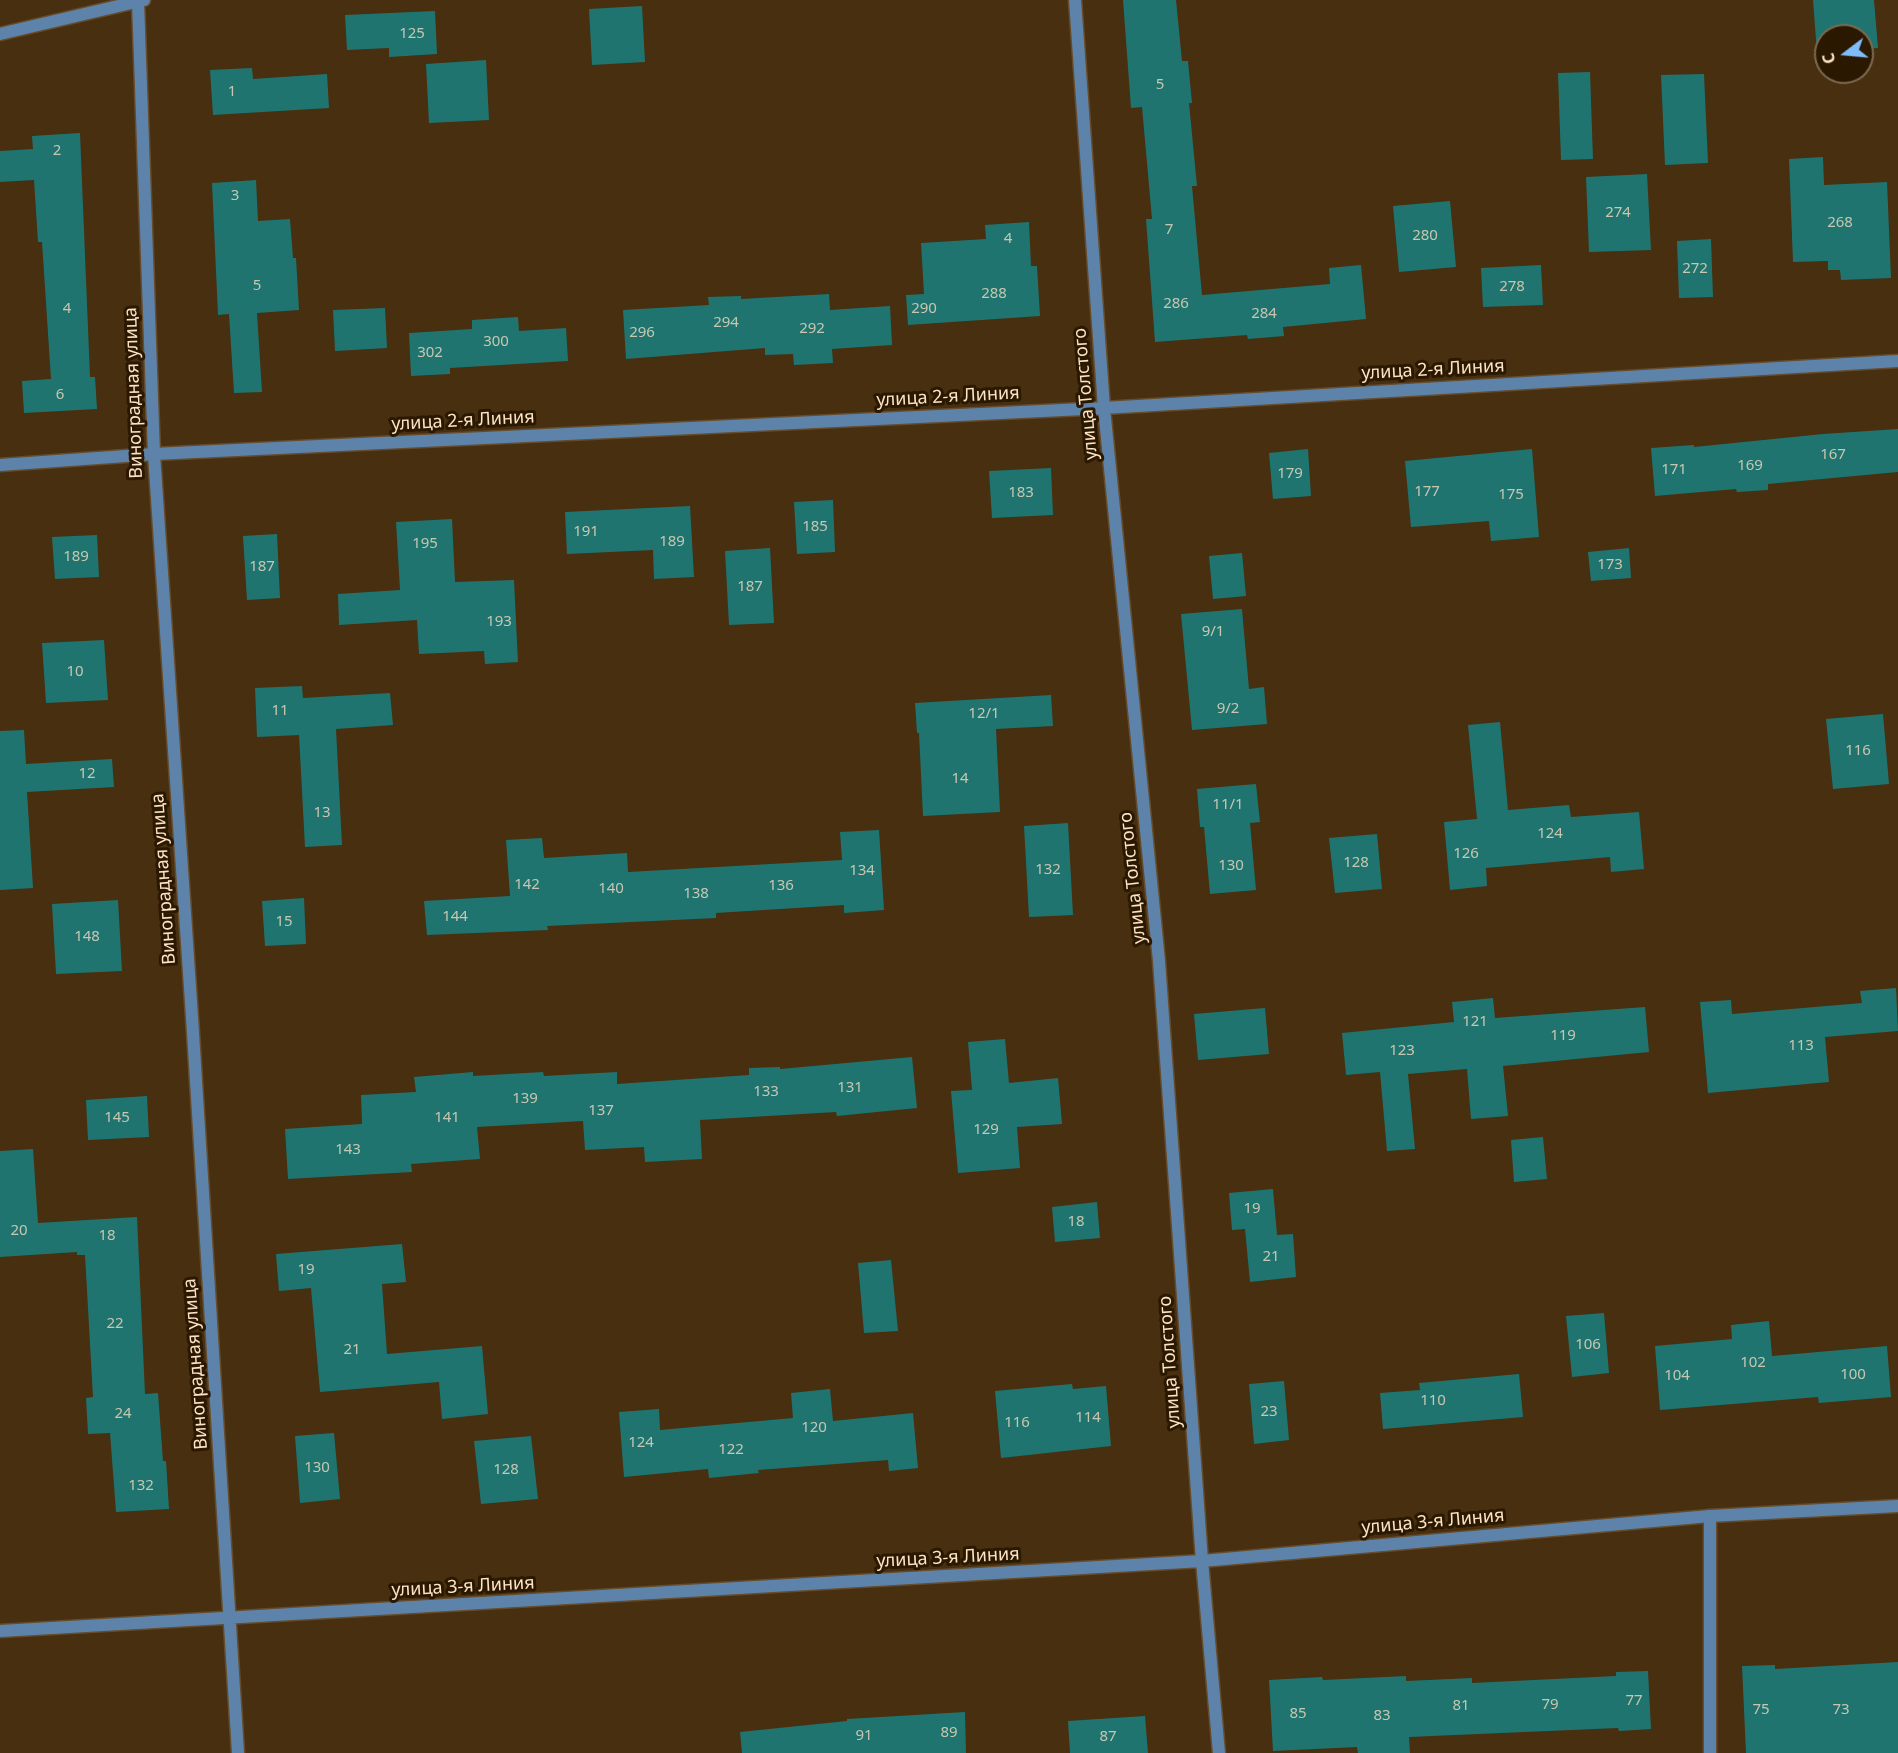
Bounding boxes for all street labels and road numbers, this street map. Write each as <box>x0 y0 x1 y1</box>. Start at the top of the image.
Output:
street label: Виноградная улица <box>120 307 148 479</box>
street label: улица Толстого <box>1069 327 1103 461</box>
street label: улица 2-я Линия <box>1361 355 1505 385</box>
street label: улица 2-я Линия <box>876 382 1020 412</box>
street label: улица 2-я Линия <box>391 406 535 436</box>
street label: Виноградная улица <box>147 793 181 965</box>
street label: улица Толстого <box>1115 811 1151 945</box>
street label: Виноградная улица <box>179 1278 213 1450</box>
street label: улица Толстого <box>1155 1295 1185 1429</box>
street label: улица 3-я Линия <box>1361 1505 1505 1539</box>
street label: улица 3-я Линия <box>876 1543 1020 1573</box>
street label: улица 3-я Линия <box>391 1572 535 1602</box>

